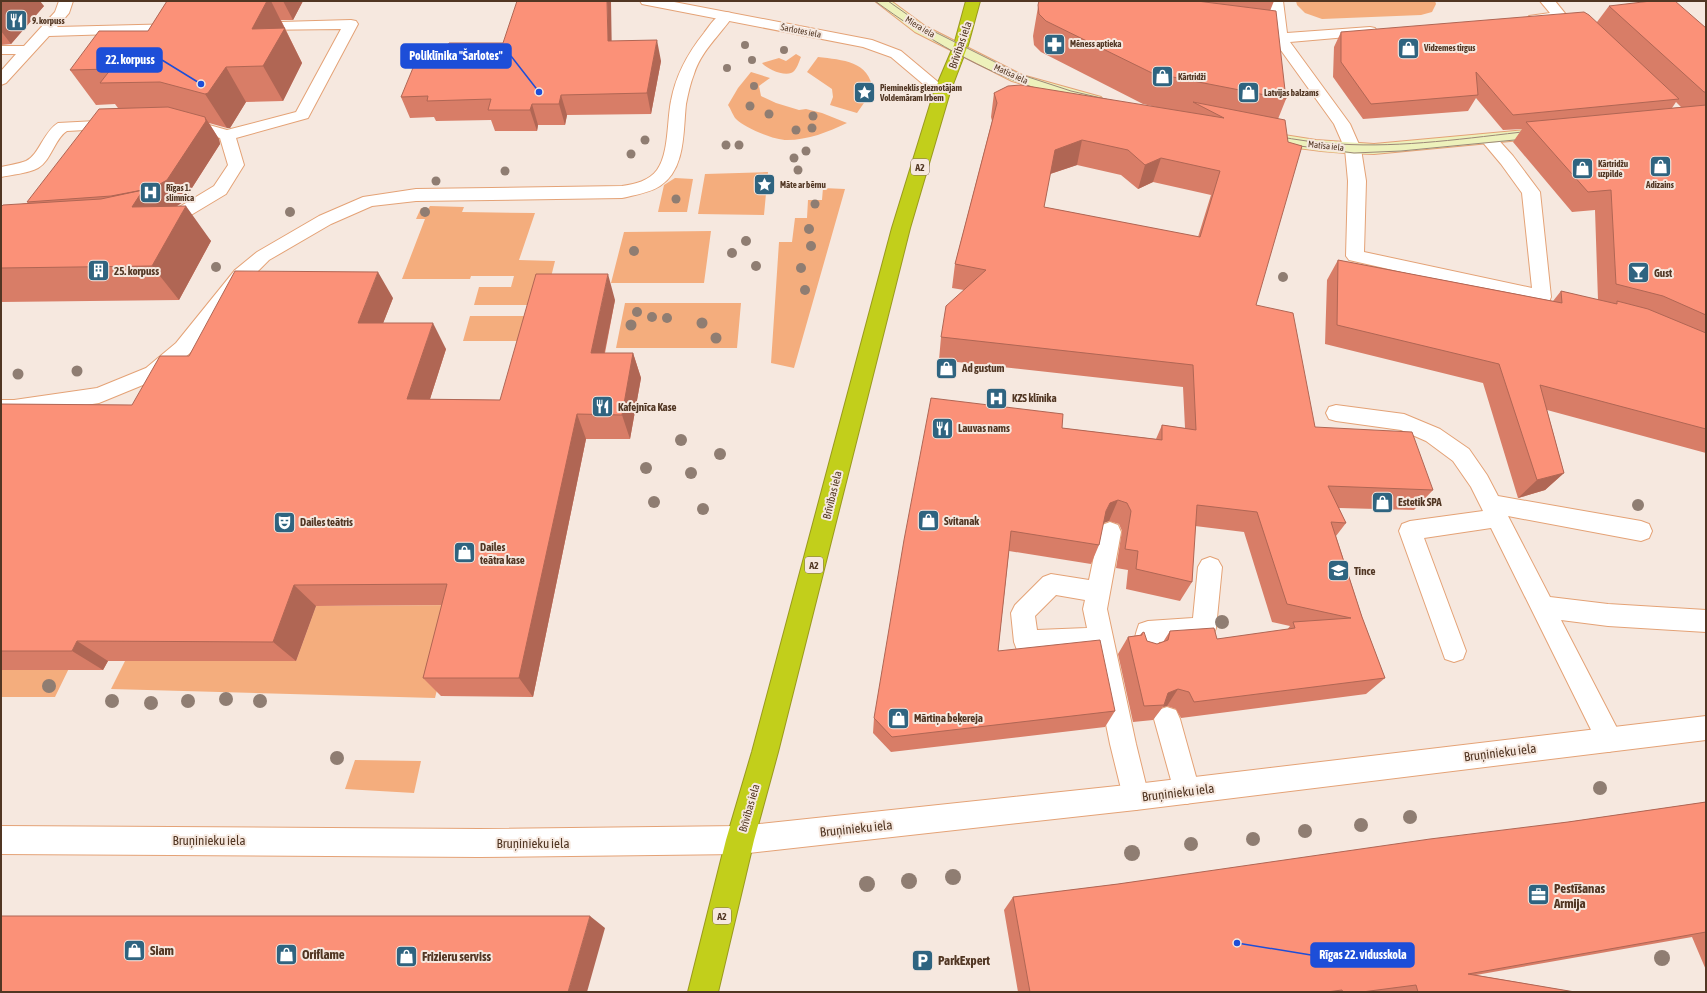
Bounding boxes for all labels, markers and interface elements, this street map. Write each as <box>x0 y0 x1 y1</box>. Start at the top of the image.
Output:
restaurant icon: 9. korpuss <box>4 8 30 34</box>
street label: Miera iela <box>903 14 937 40</box>
place label: 9. korpuss <box>32 16 66 26</box>
street label: Brīvības iela <box>946 20 974 70</box>
street label: Šarlotes iela <box>780 22 822 40</box>
pharmacy icon: Mēness aptieka <box>1042 31 1068 57</box>
shop icon: Vidzemes tirgus <box>1396 35 1422 61</box>
place label: Mēness aptieka <box>1070 39 1122 49</box>
place label: Vidzemes tirgus <box>1423 43 1476 53</box>
callout: Poliklīnika "Šarlotes" <box>401 44 511 68</box>
callout: 22. korpuss <box>97 48 162 72</box>
text: Poliklīnika "Šarlotes" <box>409 48 503 63</box>
text: 22. korpuss <box>105 53 155 67</box>
street label: Matīsa iela <box>992 62 1030 86</box>
shop icon: Kārtridži <box>1150 64 1176 90</box>
place label: Kārtridži <box>1178 72 1206 82</box>
place icon: Piemineklis gleznotājam Voldemāram Irbem <box>851 80 877 106</box>
shop icon: Latvijas balzams <box>1236 80 1262 106</box>
place label: Piemineklis gleznotājam Voldemāram Irbem <box>879 83 962 103</box>
place label: Latvijas balzams <box>1264 88 1319 98</box>
street label: Matīsa iela <box>1307 139 1345 153</box>
shop icon: Adizains <box>1647 153 1673 179</box>
shop icon: Kārtridžu uzpilde <box>1569 156 1595 182</box>
road number: A2 <box>911 159 929 175</box>
place label: Kārtridžu uzpilde <box>1598 159 1629 179</box>
place icon: Māte ar bērnu <box>752 172 778 198</box>
hospital icon: Rīgas 1. slimnīca <box>138 180 164 206</box>
place label: Māte ar bērnu <box>780 180 826 190</box>
place label: Adizains <box>1645 180 1675 190</box>
place label: Rīgas 1. slimnīca <box>166 183 194 203</box>
building icon: 25. korpuss <box>85 258 111 284</box>
bar icon: Gust <box>1625 260 1651 286</box>
place label: 25. korpuss <box>114 265 159 277</box>
place label: Gust <box>1654 267 1673 279</box>
shop icon: Ad gustum <box>934 355 960 381</box>
place label: Ad gustum <box>961 362 1005 374</box>
hospital icon: KZS klīnika <box>984 385 1010 411</box>
place label: KZS klīnika <box>1012 392 1057 404</box>
restaurant icon: Kafejnīca Kase <box>589 394 615 420</box>
place label: Kafejnīca Kase <box>618 401 677 413</box>
restaurant icon: Lauvas nams <box>930 415 956 441</box>
place label: Lauvas nams <box>958 422 1010 434</box>
street label: Brīvības iela <box>820 470 844 520</box>
shop icon: Estetik SPA <box>1369 489 1395 515</box>
place label: Estetik SPA <box>1398 496 1442 508</box>
shop icon: Svitanak <box>916 508 942 534</box>
theatre icon: Dailes teātris <box>272 509 298 535</box>
place label: Svitanak <box>944 515 979 527</box>
place label: Dailes teātris <box>300 516 353 528</box>
shop icon: Dailes teātra kase <box>452 540 478 566</box>
place label: Dailes teātra kase <box>479 541 525 566</box>
road number: A2 <box>805 557 823 573</box>
school or university icon: Tince <box>1326 558 1352 584</box>
place label: Tince <box>1354 565 1376 577</box>
shop icon: Mārtiņa beķereja <box>886 705 912 731</box>
place label: Mārtiņa beķereja <box>914 712 983 725</box>
street label: Bruņinieku iela <box>1463 741 1537 764</box>
street label: Bruņinieku iela <box>1141 781 1215 804</box>
street label: Brīvības iela <box>736 783 762 833</box>
street label: Bruņinieku iela <box>819 817 893 840</box>
street label: Bruņinieku iela <box>173 833 245 848</box>
street label: Bruņinieku iela <box>497 836 569 851</box>
place label: Pestīšanas Armija <box>1553 881 1605 911</box>
office icon: Pestīšanas Armija <box>1525 882 1551 908</box>
road number: A2 <box>713 908 731 924</box>
shop icon: Siam <box>122 937 148 963</box>
shop icon: Oriflame <box>274 941 300 967</box>
place label: Siam <box>150 943 174 958</box>
shop icon: Frizieru serviss <box>394 943 420 969</box>
callout: Rīgas 22. vidusskola <box>1311 943 1414 967</box>
place label: Oriflame <box>302 947 345 962</box>
parking icon: ParkExpert <box>910 947 936 973</box>
text: Rīgas 22. vidusskola <box>1319 948 1407 962</box>
place label: Frizieru serviss <box>422 949 492 964</box>
place label: ParkExpert <box>938 953 990 968</box>

